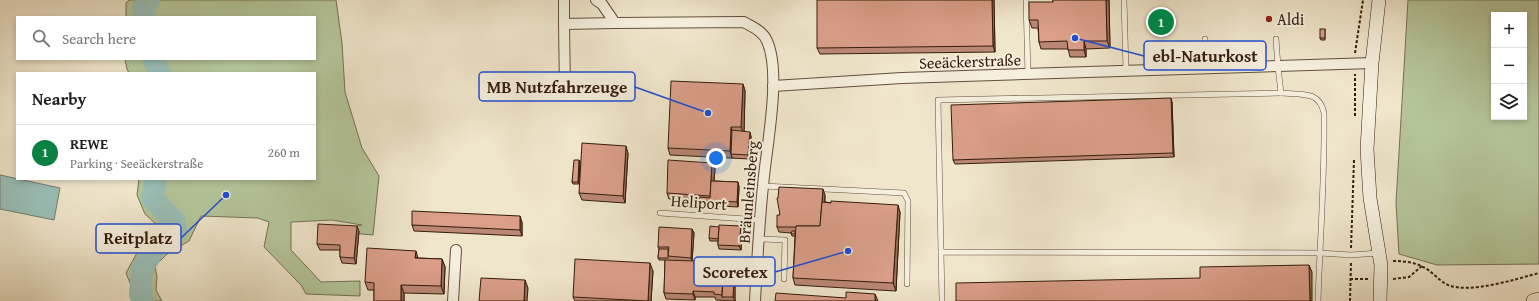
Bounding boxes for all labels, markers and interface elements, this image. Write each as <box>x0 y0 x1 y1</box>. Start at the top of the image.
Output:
pin: 1 <box>1148 7 1174 37</box>
place label: Aldi <box>1277 7 1305 31</box>
map controls <box>1491 12 1527 120</box>
button: + <box>1491 12 1527 48</box>
marker: Aldi <box>1264 14 1274 24</box>
search box <box>16 16 316 60</box>
icon: search <box>30 27 52 49</box>
text: Search here <box>62 28 136 49</box>
callout: ebl-Naturkost <box>1144 41 1266 70</box>
text: ebl-Naturkost <box>1152 43 1258 68</box>
street label: Seeäckerstraße <box>919 47 1021 75</box>
button: − <box>1491 48 1527 84</box>
callout: MB Nutzfahrzeuge <box>479 72 635 101</box>
text: MB Nutzfahrzeuge <box>487 74 627 99</box>
button: layers <box>1491 84 1527 120</box>
text: Nearby <box>32 86 86 111</box>
text: REWE <box>70 133 108 154</box>
street label: Bräunleinsberg <box>732 140 764 244</box>
text: 1 <box>42 143 48 162</box>
text: 260 m <box>268 143 300 162</box>
your location <box>706 148 726 168</box>
text: Parking · Seeäckerstraße <box>70 154 203 173</box>
street label: Heliport <box>670 188 728 216</box>
callout: Reitplatz <box>96 224 181 253</box>
text: Reitplatz <box>104 225 172 250</box>
callout: Scoretex <box>694 257 775 286</box>
text: Scoretex <box>702 259 768 284</box>

